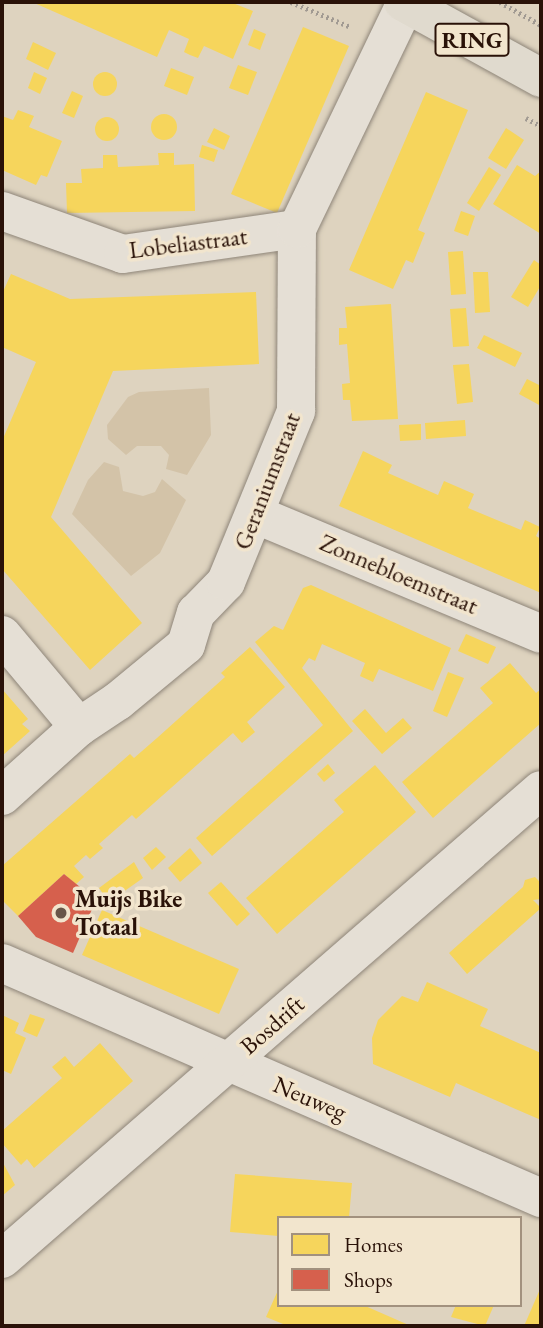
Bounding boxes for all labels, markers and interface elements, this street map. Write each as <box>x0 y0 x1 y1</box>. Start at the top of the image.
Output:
road number: RING <box>434 20 510 60</box>
street label: Lobeliastraat <box>127 221 249 265</box>
street label: Geraniumstraat <box>228 408 306 554</box>
street label: Zonnebloemstraat <box>316 528 482 620</box>
place label: Muijs Bike Totaal <box>75 885 182 941</box>
marker: Muijs Bike Totaal <box>53 905 69 921</box>
street label: Bosdrift <box>234 990 310 1060</box>
street label: Neuweg <box>269 1070 351 1126</box>
legend <box>277 1216 522 1307</box>
text: Homes <box>344 1231 403 1258</box>
text: Shops <box>344 1266 393 1293</box>

